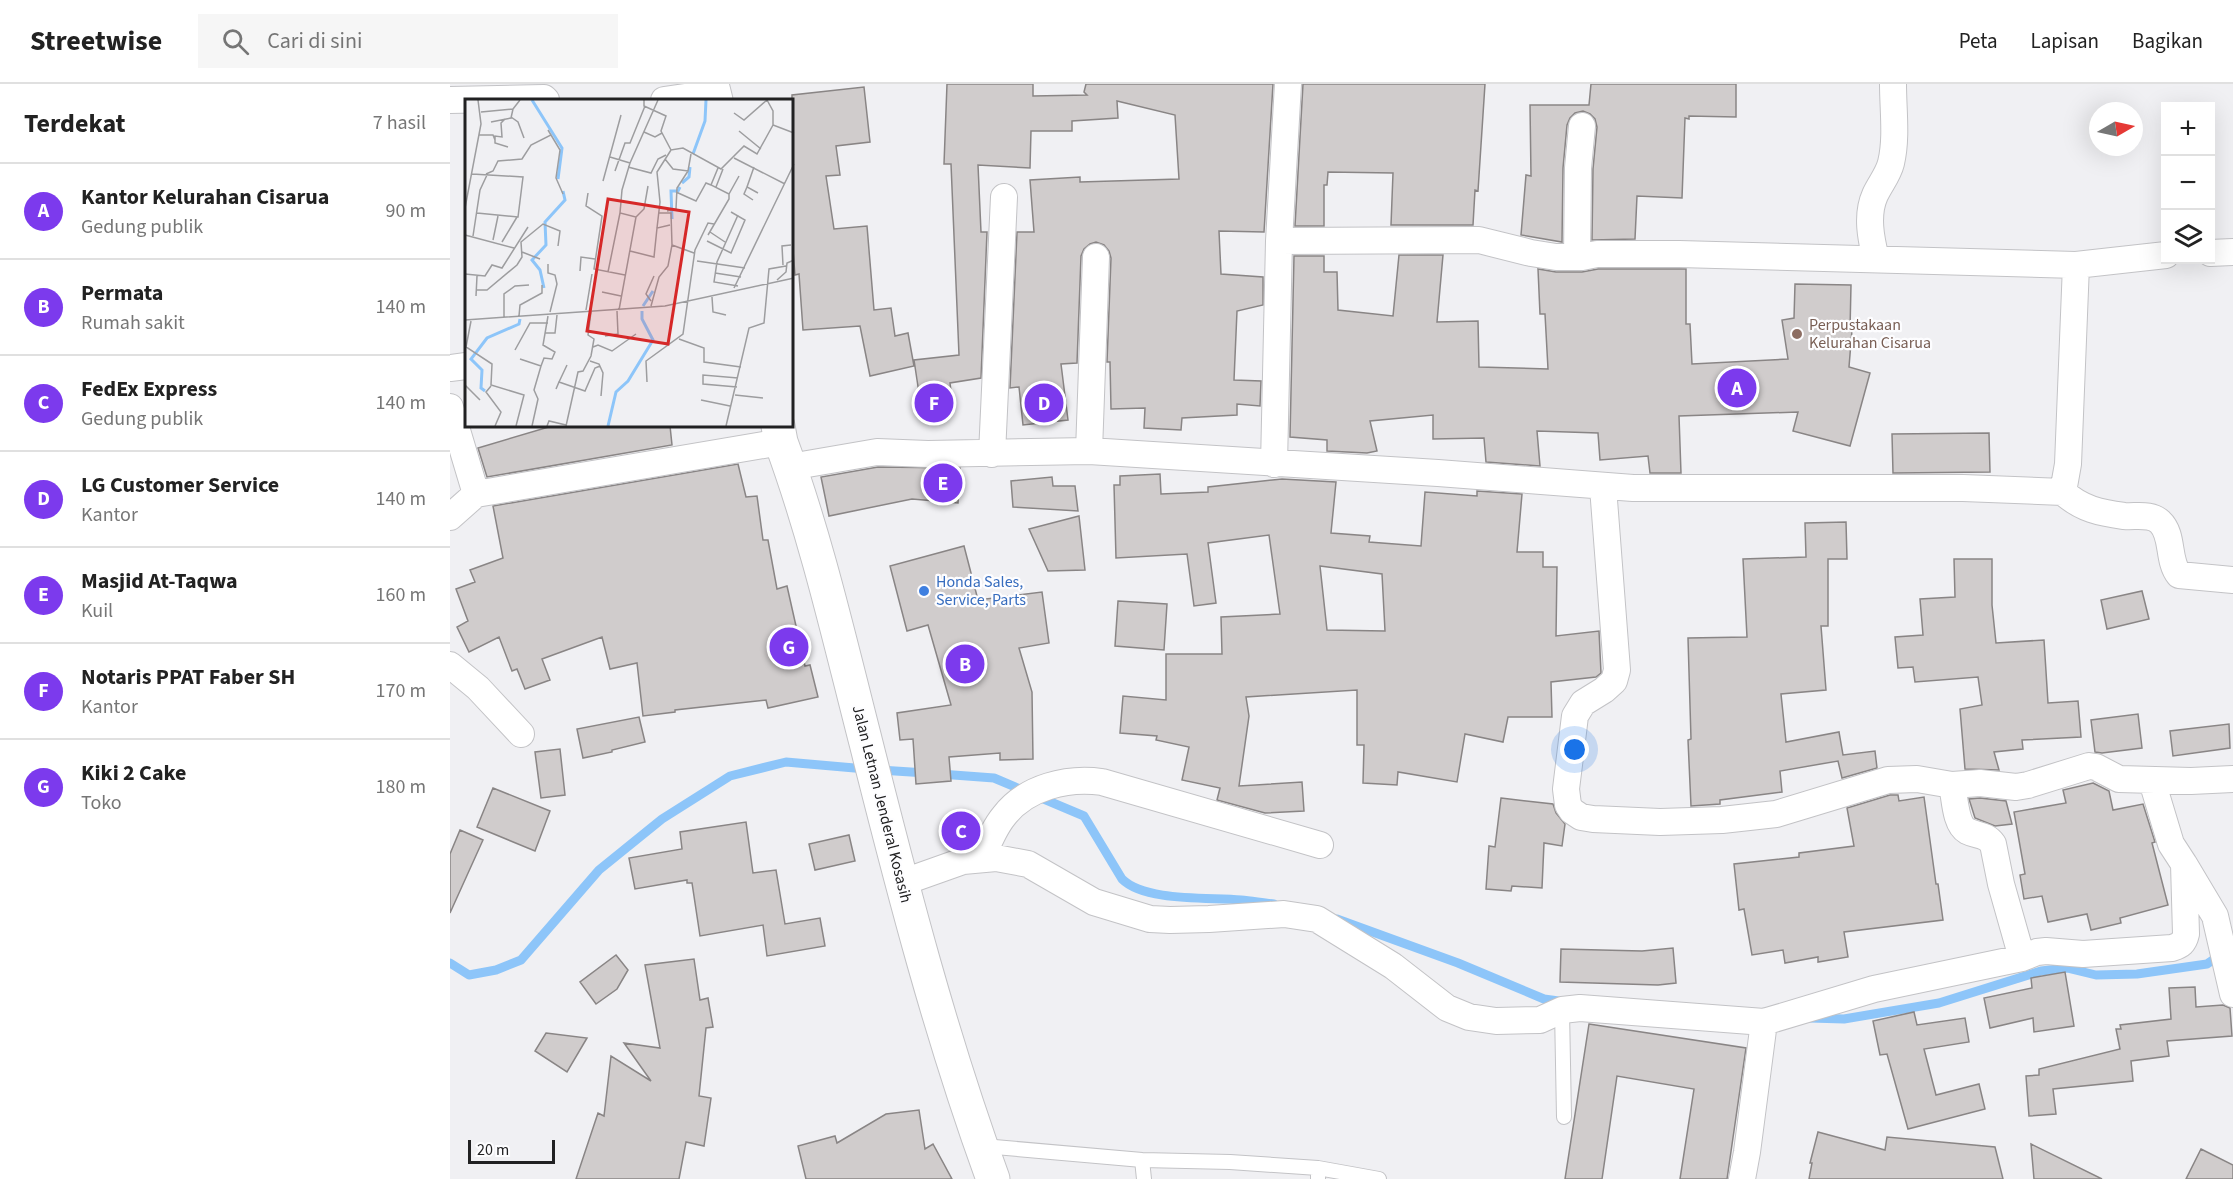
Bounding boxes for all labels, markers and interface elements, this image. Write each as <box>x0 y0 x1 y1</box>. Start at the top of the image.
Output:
search box <box>198 14 618 68</box>
text: Streetwise <box>30 21 162 61</box>
icon: search <box>219 25 252 58</box>
text: Cari di sini <box>267 25 362 57</box>
text: Peta <box>1959 26 1998 56</box>
text: Lapisan <box>2031 26 2099 56</box>
text: Bagikan <box>2132 26 2203 56</box>
inset map <box>465 99 794 428</box>
north arrow <box>2089 102 2143 156</box>
map controls <box>2161 102 2215 264</box>
button: + <box>2161 102 2215 156</box>
text: Terdekat <box>24 105 126 142</box>
text: 7 hasil <box>373 109 426 137</box>
button: − <box>2161 156 2215 210</box>
text: Kantor Kelurahan Cisarua <box>81 181 329 213</box>
text: A <box>38 197 49 225</box>
text: 90 m <box>386 197 426 225</box>
button: layers <box>2161 210 2215 264</box>
text: Gedung publik <box>81 213 203 241</box>
text: Permata <box>81 277 163 309</box>
text: B <box>37 293 50 321</box>
text: 140 m <box>376 293 426 321</box>
text: Rumah sakit <box>81 309 185 337</box>
place label: Perpustakaan Kelurahan Cisarua <box>1809 314 1931 354</box>
marker: Perpustakaan Kelurahan Cisarua <box>1790 327 1804 341</box>
pin: A <box>1718 366 1756 410</box>
text: FedEx Express <box>81 373 217 405</box>
pin: F <box>914 380 954 426</box>
pin: D <box>1024 380 1064 426</box>
text: C <box>38 389 49 417</box>
text: 140 m <box>376 389 426 417</box>
text: Gedung publik <box>81 405 203 433</box>
pin: E <box>924 460 962 506</box>
text: LG Customer Service <box>81 469 279 501</box>
text: D <box>37 485 50 513</box>
text: 140 m <box>376 485 426 513</box>
text: Kantor <box>81 501 138 529</box>
text: Masjid At-Taqwa <box>81 565 238 597</box>
place label: Honda Sales, Service, Parts <box>936 571 1026 611</box>
text: E <box>38 581 49 609</box>
text: 160 m <box>376 581 426 609</box>
marker: Honda Sales, Service, Parts <box>917 584 931 598</box>
text: Kuil <box>81 597 113 625</box>
pin: G <box>770 624 808 670</box>
pin: B <box>946 642 984 686</box>
text: Notaris PPAT Faber SH <box>81 661 295 693</box>
text: F <box>38 677 49 705</box>
text: 170 m <box>376 677 426 705</box>
text: Kantor <box>81 693 138 721</box>
street label: Jalan Letnan Jenderal Kosasih <box>847 703 917 905</box>
your location <box>1560 735 1589 764</box>
text: Kiki 2 Cake <box>81 757 186 789</box>
text: G <box>37 773 50 801</box>
text: 180 m <box>376 773 426 801</box>
text: Toko <box>81 789 122 817</box>
pin: C <box>942 808 980 854</box>
scale bar <box>468 1137 555 1164</box>
text: 20 m <box>477 1139 509 1161</box>

